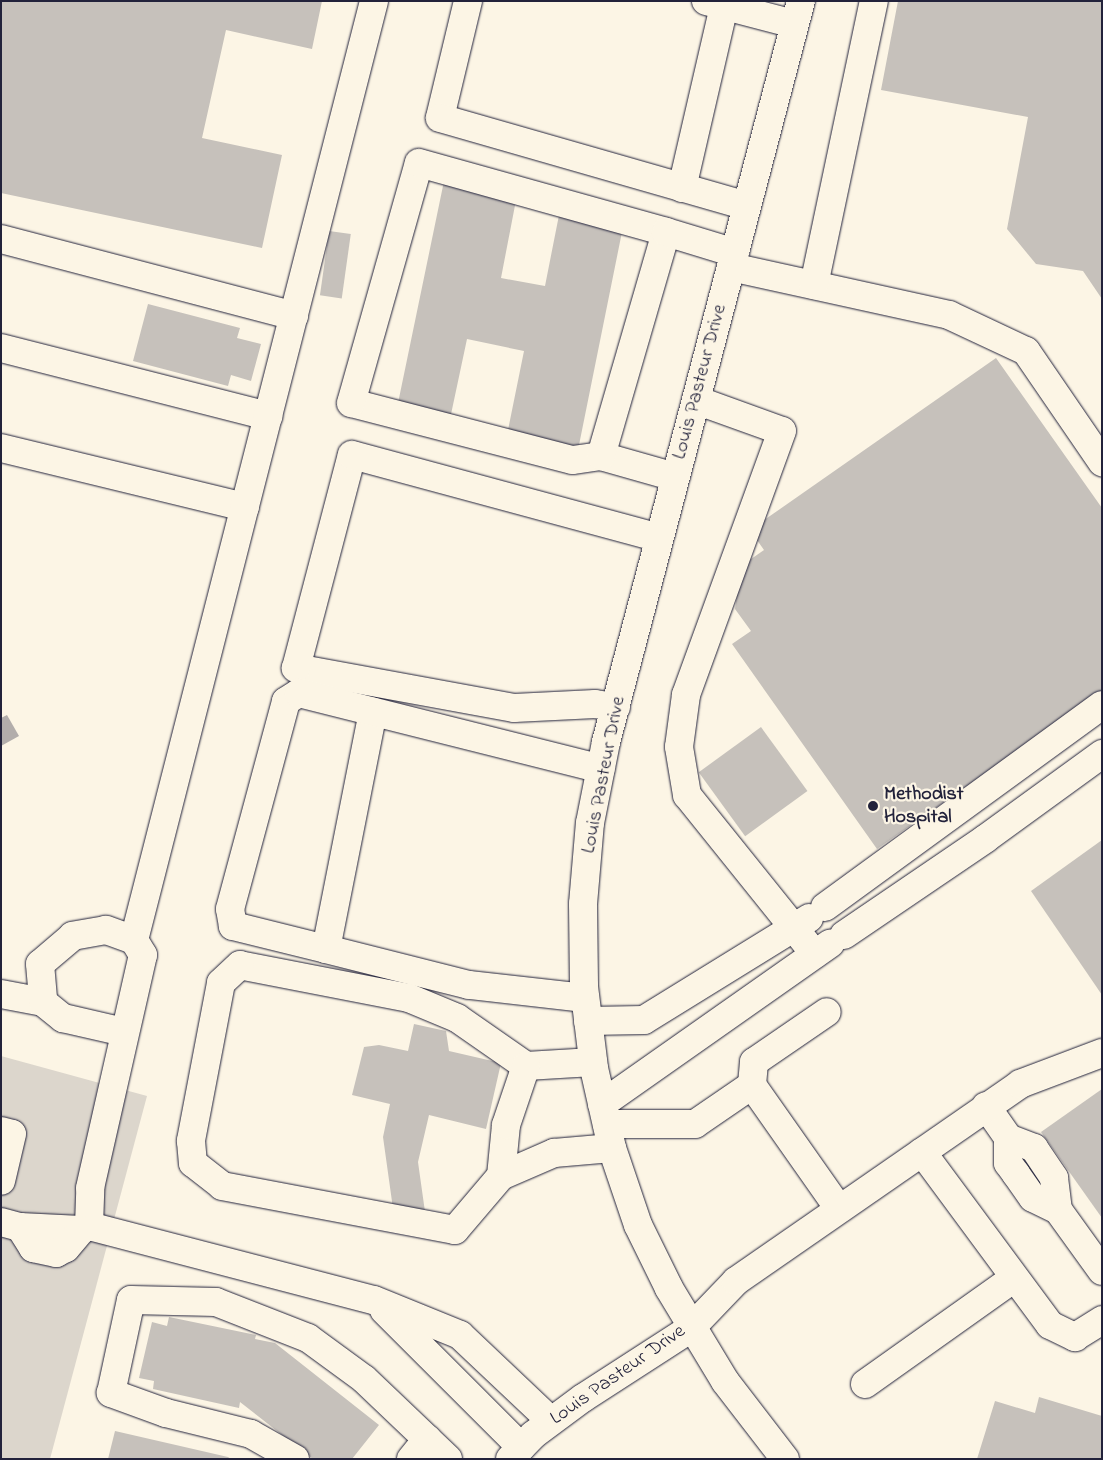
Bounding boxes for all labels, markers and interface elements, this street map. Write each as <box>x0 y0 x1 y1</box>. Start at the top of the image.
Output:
street label: Louis Pasteur Drive <box>668 302 732 462</box>
street label: Louis Pasteur Drive <box>577 695 631 855</box>
place label: Methodist Hospital <box>884 782 963 829</box>
marker: Methodist Hospital <box>866 799 880 813</box>
street label: Louis Pasteur Drive <box>546 1319 690 1431</box>

